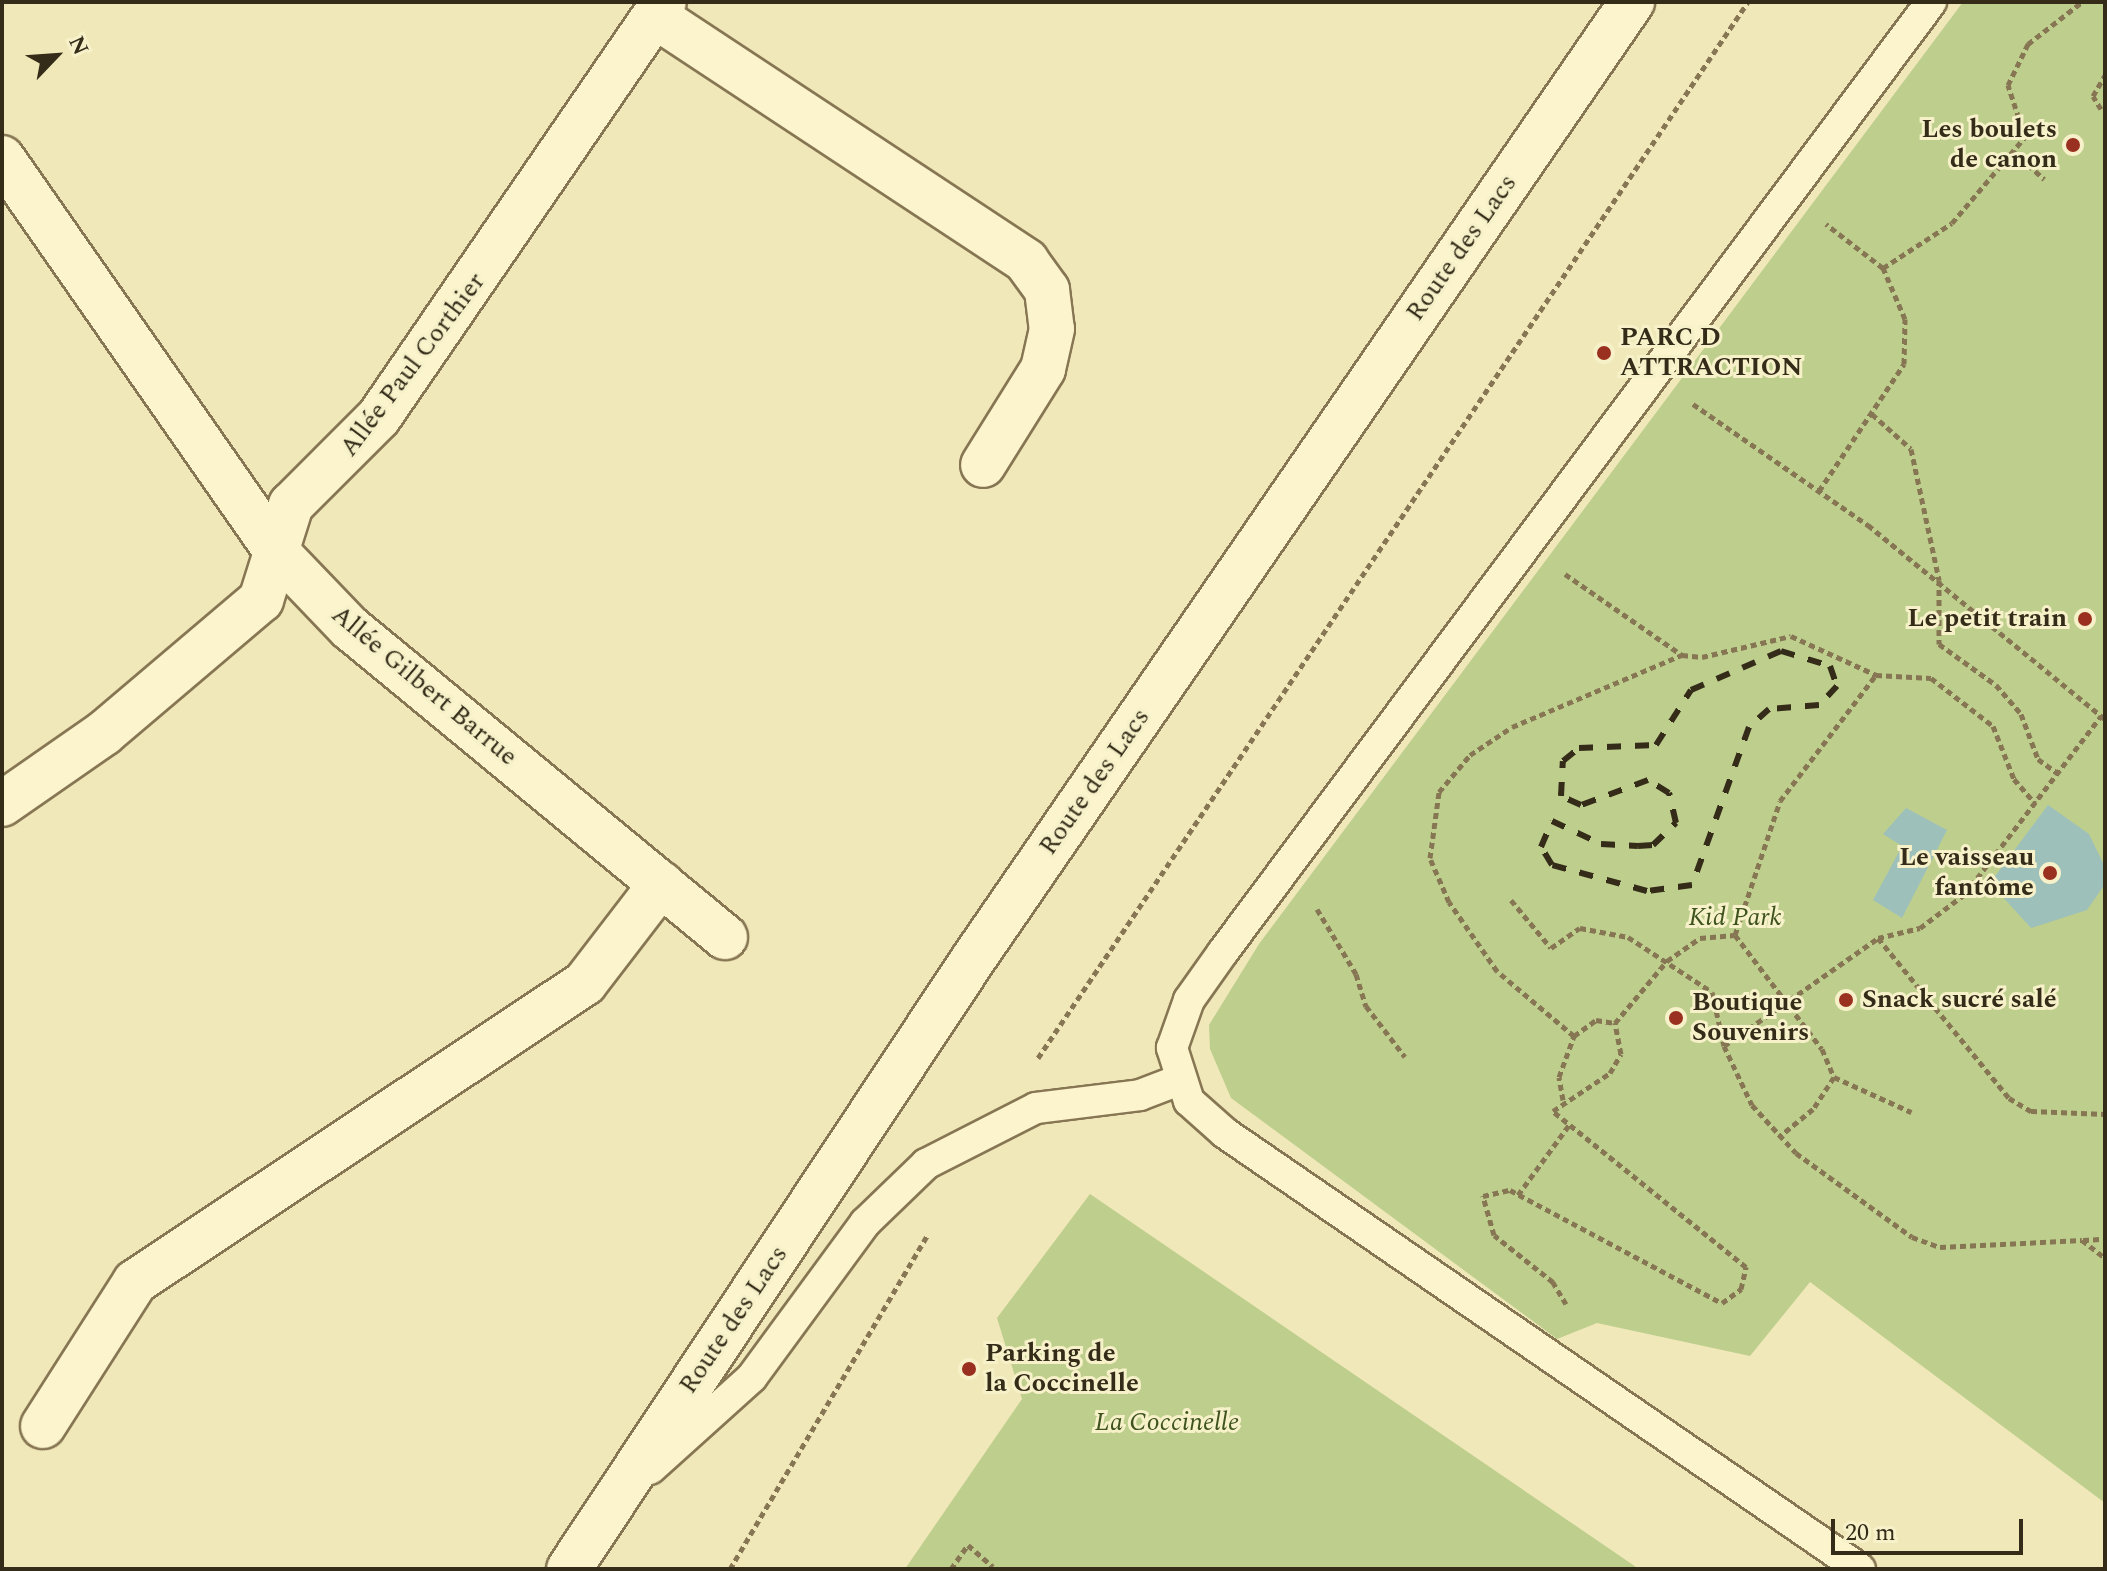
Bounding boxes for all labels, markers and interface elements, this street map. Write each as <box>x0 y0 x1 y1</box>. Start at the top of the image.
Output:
north arrow <box>16 16 96 96</box>
text: N <box>59 31 97 61</box>
place label: Les boulets de canon <box>1922 114 2057 176</box>
marker: Les boulets de canon <box>2064 136 2082 154</box>
street label: Route des Lacs <box>1400 169 1524 327</box>
street label: Allée Paul Corthier <box>334 267 492 463</box>
place label: PARC D ATTRACTION <box>1620 322 1802 384</box>
marker: PARC D ATTRACTION <box>1595 344 1613 362</box>
street label: Allée Gilbert Barrue <box>325 599 523 773</box>
place label: Le petit train <box>1908 603 2067 635</box>
marker: Le petit train <box>2074 608 2096 630</box>
street label: Route des Lacs <box>1033 703 1157 861</box>
place label: Le vaisseau fantôme <box>1899 842 2034 904</box>
marker: Le vaisseau fantôme <box>2041 864 2059 882</box>
park label: Kid Park <box>1688 902 1782 934</box>
place label: Snack sucré salé <box>1862 984 2057 1016</box>
place label: Boutique Souvenirs <box>1692 987 1809 1048</box>
marker: Snack sucré salé <box>1837 991 1855 1009</box>
marker: Boutique Souvenirs <box>1667 1009 1685 1027</box>
street label: Route des Lacs <box>673 1240 795 1400</box>
place label: Parking de la Coccinelle <box>985 1338 1139 1400</box>
marker: Parking de la Coccinelle <box>960 1360 978 1378</box>
park label: La Coccinelle <box>1095 1407 1239 1439</box>
scale bar <box>1835 1503 2027 1553</box>
text: 20 m <box>1845 1515 1896 1551</box>

